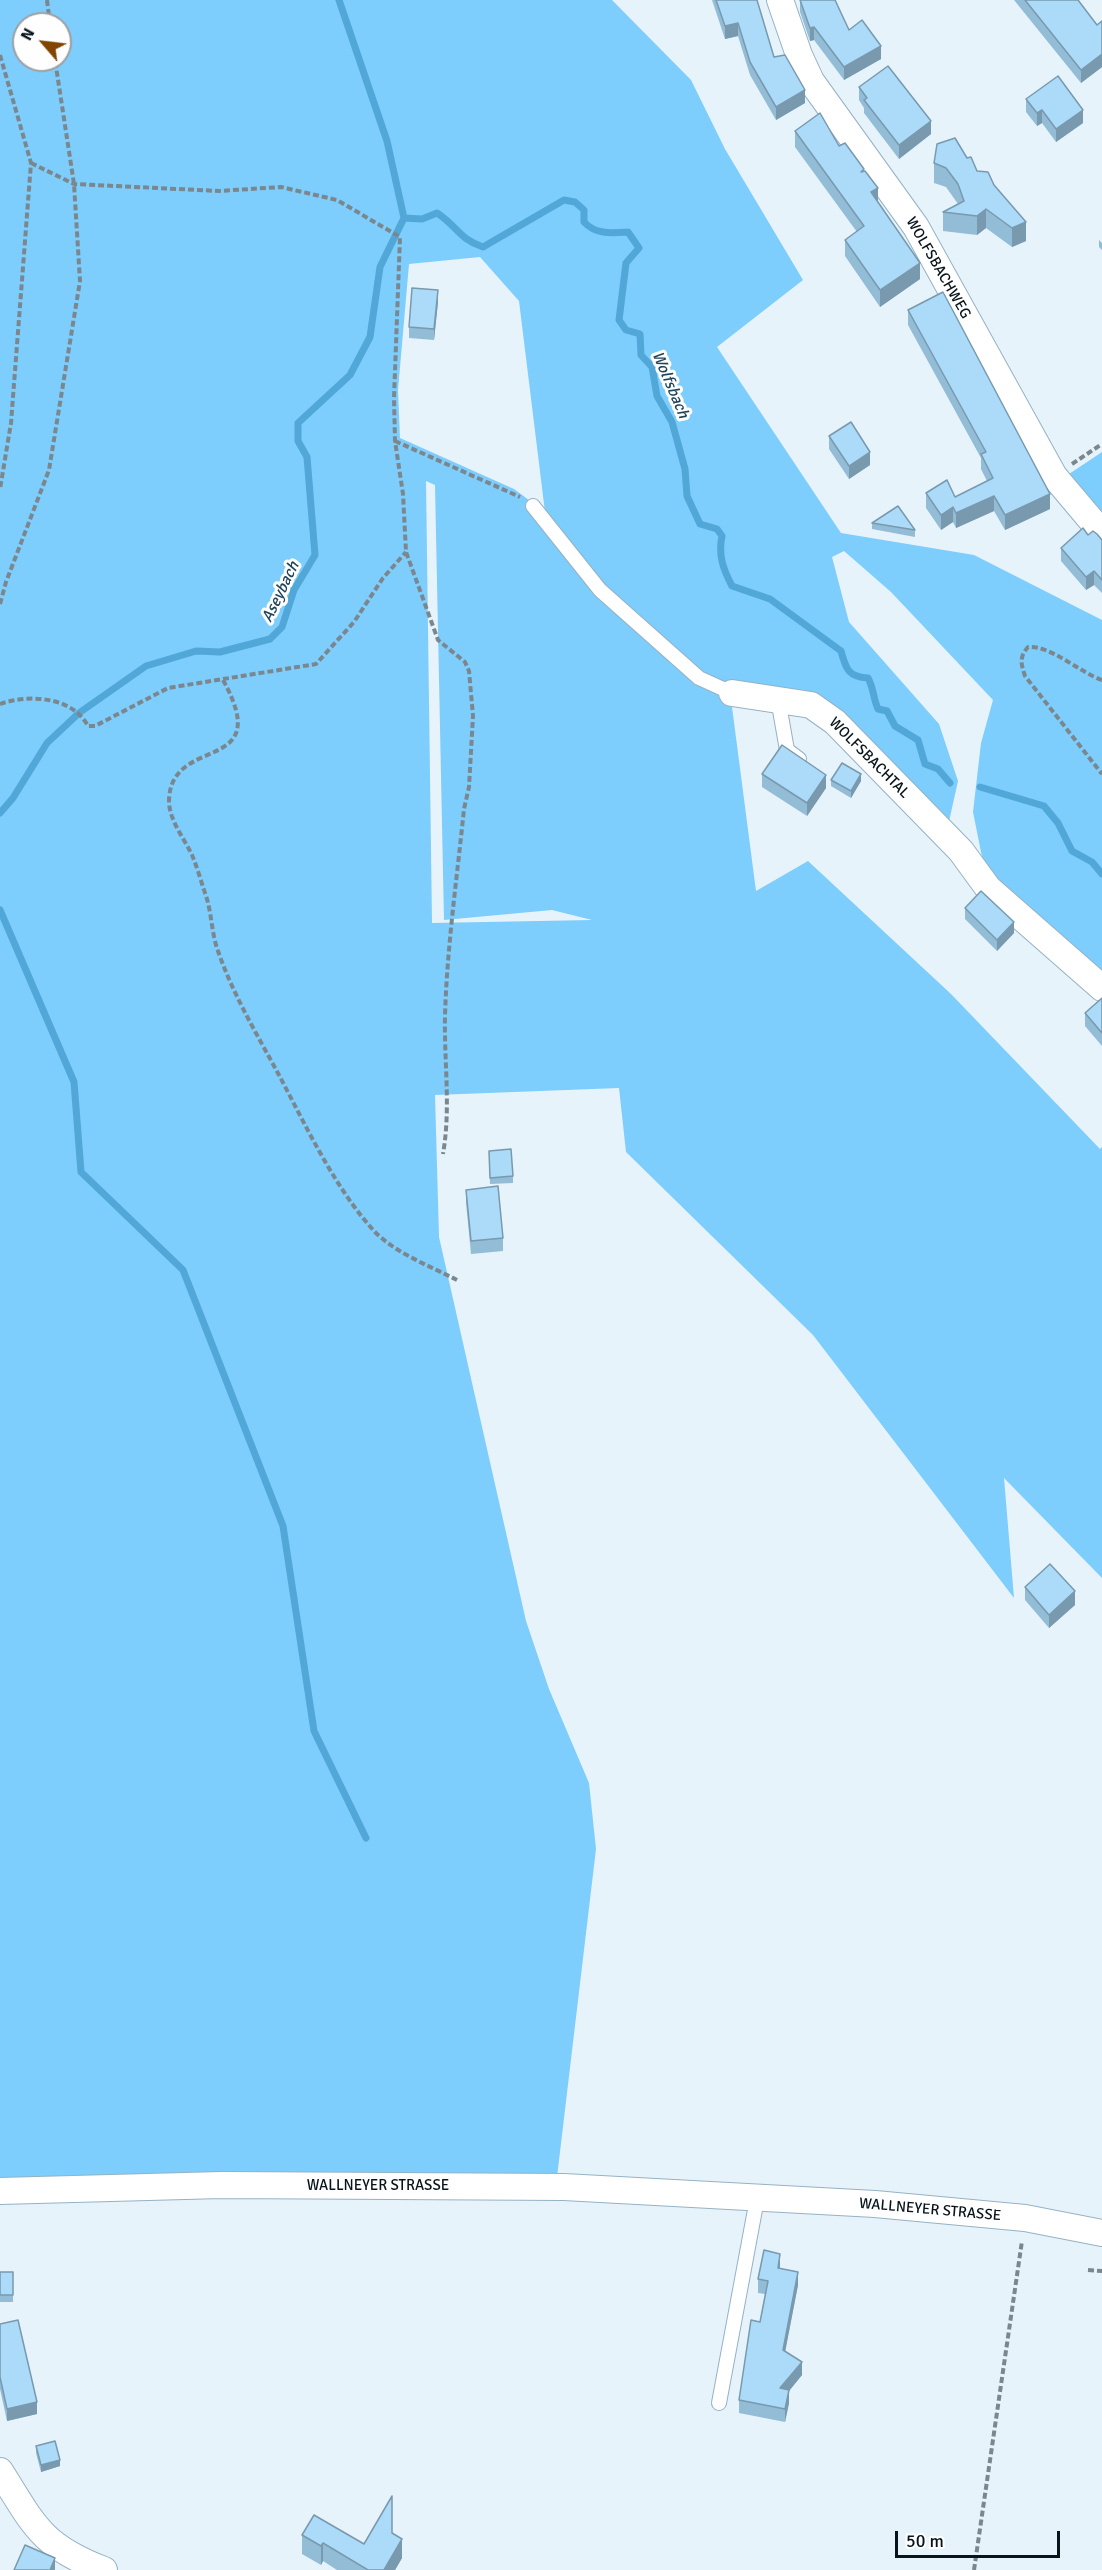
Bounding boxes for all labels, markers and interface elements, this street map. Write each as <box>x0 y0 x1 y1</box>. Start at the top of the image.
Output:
north arrow <box>12 12 72 72</box>
text: N <box>16 25 39 44</box>
street label: WOLFSBACHWEG <box>902 214 974 322</box>
water label: Wolfsbach <box>647 349 693 421</box>
water label: Aseybach <box>258 559 304 625</box>
street label: WOLFSBACHTAL <box>825 714 913 802</box>
street label: WALLNEYER STRASSE <box>307 2177 449 2195</box>
street label: WALLNEYER STRASSE <box>858 2195 1002 2225</box>
scale bar <box>898 2519 1063 2557</box>
text: 50 m <box>906 2530 944 2552</box>

